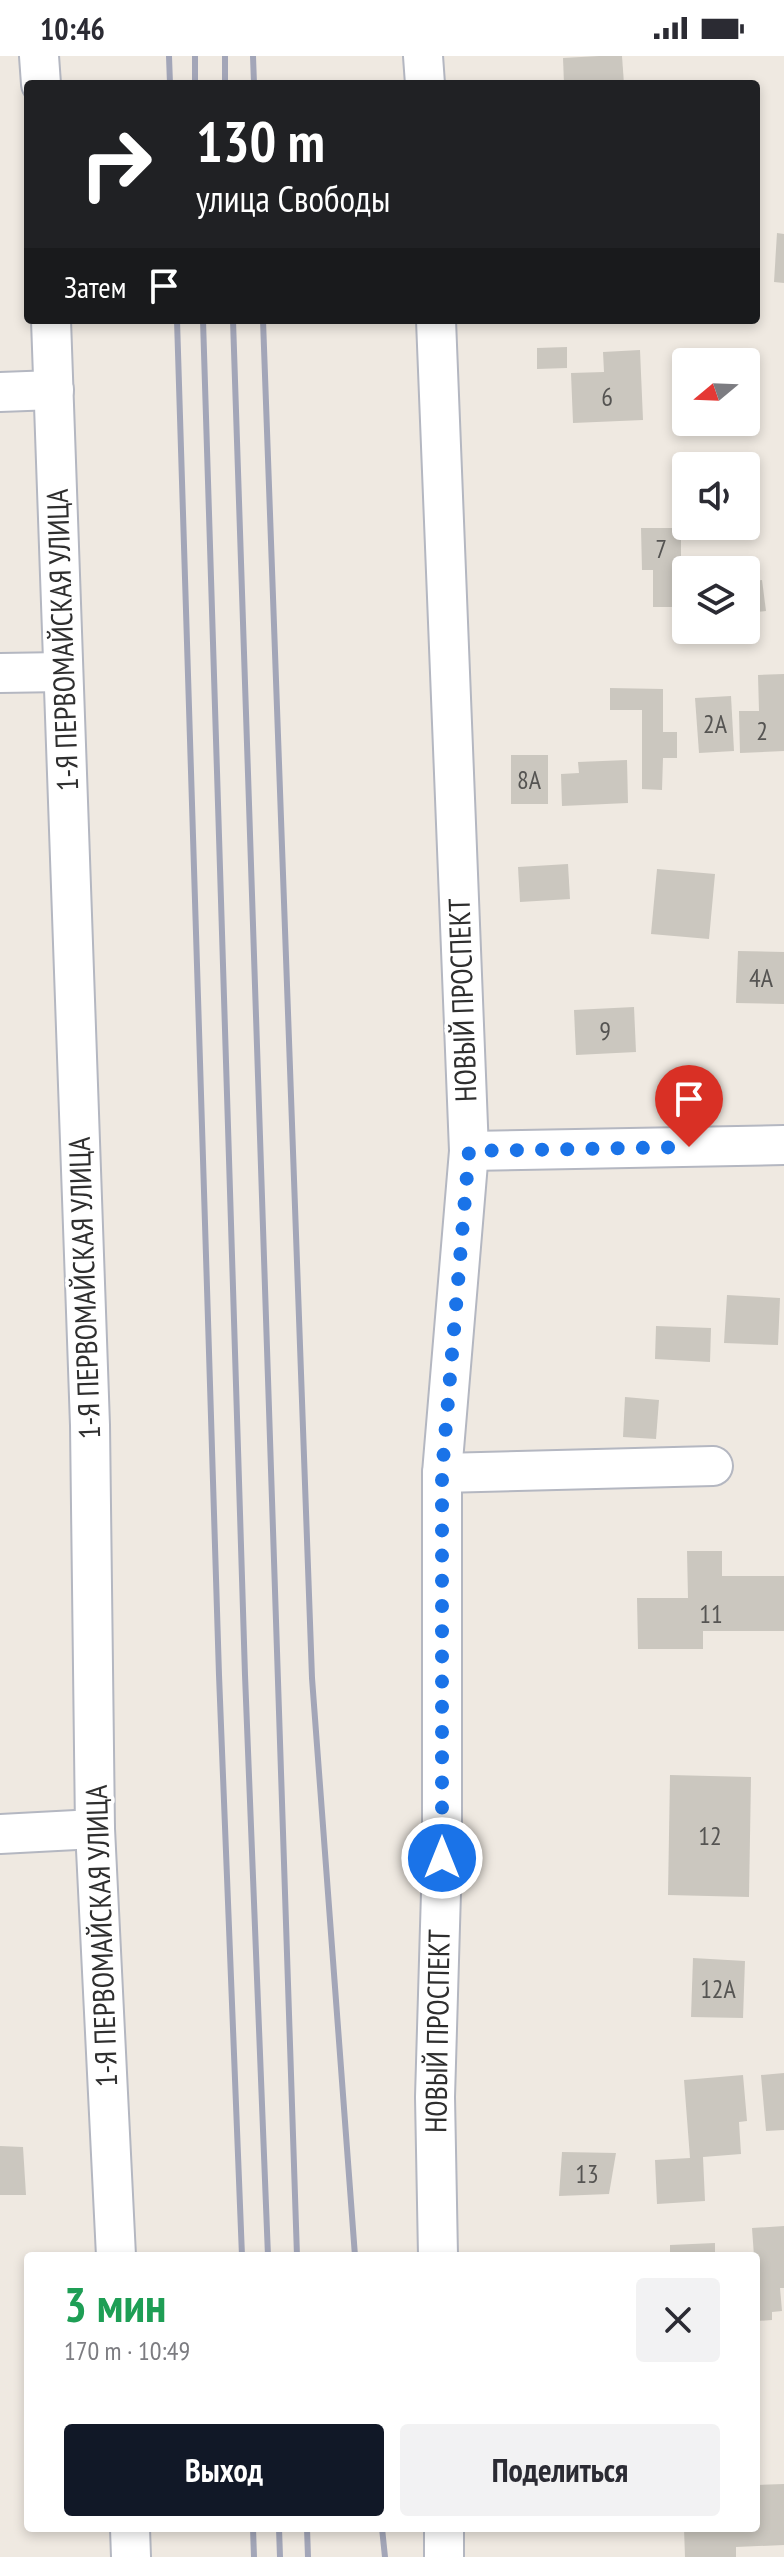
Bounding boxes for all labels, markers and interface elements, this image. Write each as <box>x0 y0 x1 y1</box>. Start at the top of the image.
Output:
text: 10:46 <box>40 9 105 48</box>
text: 130 m <box>196 105 325 177</box>
icon: right <box>64 112 168 216</box>
text: улица Свободы <box>196 175 390 222</box>
icon: arrive <box>142 264 186 308</box>
text: Затем <box>64 267 126 306</box>
north arrow <box>672 348 760 436</box>
map controls <box>672 348 760 644</box>
house number: 6 <box>601 380 613 413</box>
button: sound <box>672 452 760 540</box>
street label: 1-Я ПЕРВОМАЙСКАЯ УЛИЦА <box>37 487 86 792</box>
house number: 7 <box>655 532 667 565</box>
button: layers <box>672 556 760 644</box>
house number: 2А <box>703 707 728 740</box>
house number: 2 <box>756 714 768 747</box>
house number: 8А <box>517 763 542 796</box>
street label: НОВЫЙ ПРОСПЕКТ <box>438 898 485 1102</box>
house number: 4А <box>749 961 774 994</box>
house number: 9 <box>599 1014 611 1047</box>
pin <box>655 1065 723 1147</box>
icon: arrive <box>667 1077 711 1121</box>
street label: 1-Я ПЕРВОМАЙСКАЯ УЛИЦА <box>59 1135 108 1440</box>
house number: 11 <box>699 1597 723 1630</box>
street label: 1-Я ПЕРВОМАЙСКАЯ УЛИЦА <box>76 1783 125 2088</box>
position arrow <box>400 1816 484 1900</box>
house number: 12 <box>698 1819 722 1852</box>
street label: НОВЫЙ ПРОСПЕКТ <box>415 1929 458 2133</box>
house number: 12А <box>700 1972 737 2005</box>
house number: 13 <box>575 2157 599 2190</box>
text: 3 мин <box>64 2273 166 2335</box>
button: close <box>636 2278 720 2362</box>
text: 170 m · 10:49 <box>64 2334 190 2367</box>
button: Выход <box>64 2424 384 2516</box>
button: Поделиться <box>400 2424 720 2516</box>

